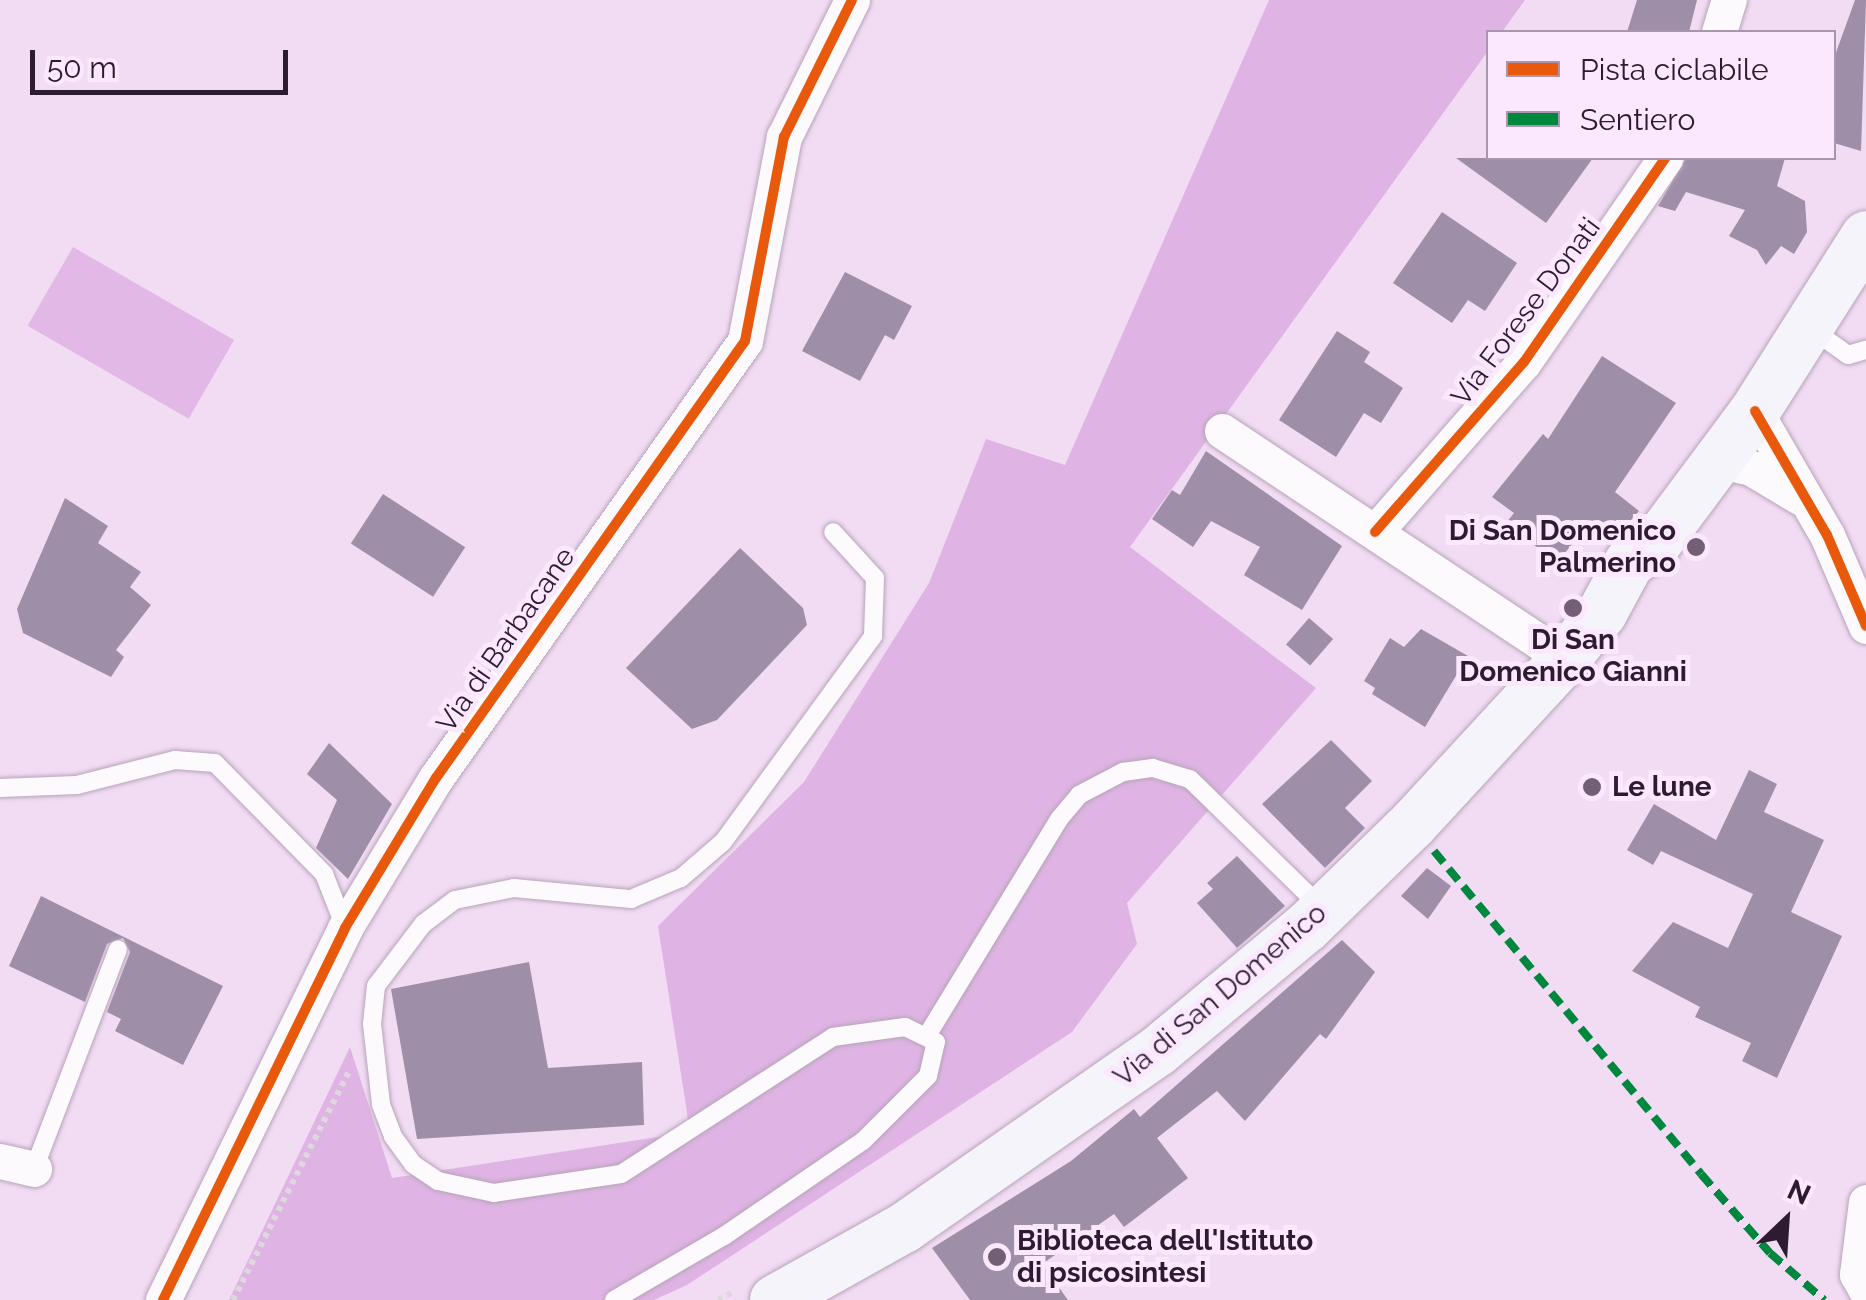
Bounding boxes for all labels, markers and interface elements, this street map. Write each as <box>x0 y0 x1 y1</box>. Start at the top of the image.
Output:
scale bar <box>35 30 292 92</box>
legend <box>1486 30 1836 160</box>
text: 50 m <box>47 50 117 85</box>
text: Pista ciclabile <box>1580 52 1769 87</box>
text: Sentiero <box>1580 102 1695 137</box>
street label: Via Forese Donati <box>1444 212 1608 412</box>
place label: Di San Domenico Palmerino <box>1449 514 1676 580</box>
marker: Di San Domenico Palmerino <box>1685 536 1707 558</box>
street label: Via di Barbacane <box>430 541 582 739</box>
marker: Di San Domenico Gianni <box>1562 597 1584 619</box>
place label: Di San Domenico Gianni <box>1459 623 1687 689</box>
place label: Le lune <box>1612 770 1712 804</box>
marker: Le lune <box>1581 776 1603 798</box>
street label: Via di San Domenico <box>1107 896 1333 1094</box>
north arrow <box>1736 1170 1836 1270</box>
text: N <box>1782 1173 1816 1212</box>
place label: Biblioteca dell'Istituto di psicosintesi <box>1017 1224 1313 1290</box>
marker: Biblioteca dell'Istituto di psicosintesi <box>986 1246 1008 1268</box>

